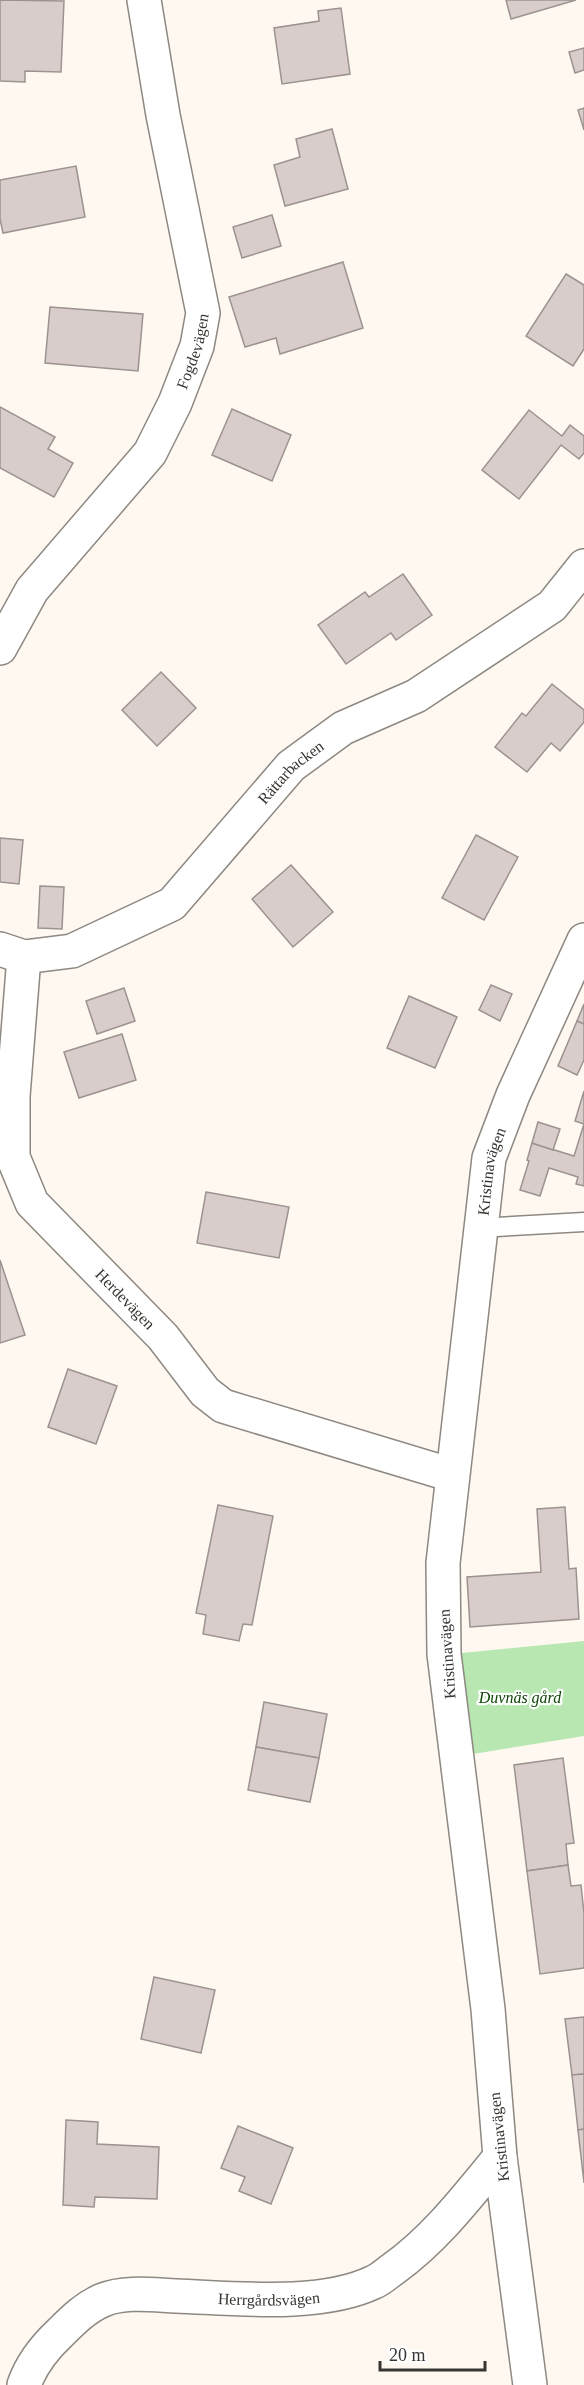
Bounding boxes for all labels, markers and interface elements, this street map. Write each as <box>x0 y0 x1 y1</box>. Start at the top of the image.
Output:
street label: Fogdevägen <box>173 312 211 391</box>
street label: Rättarbacken <box>254 737 327 807</box>
street label: Kristinavägen <box>474 1125 508 1216</box>
street label: Herdevägen <box>92 1265 159 1332</box>
street label: Kristinavägen <box>435 1609 460 1699</box>
park label: Duvnäs gård <box>478 1689 562 1707</box>
street label: Kristinavägen <box>486 2091 513 2183</box>
street label: Herrgårdsvägen <box>218 2288 321 2309</box>
scale bar <box>380 2334 485 2372</box>
text: 20 m <box>389 2345 426 2365</box>

